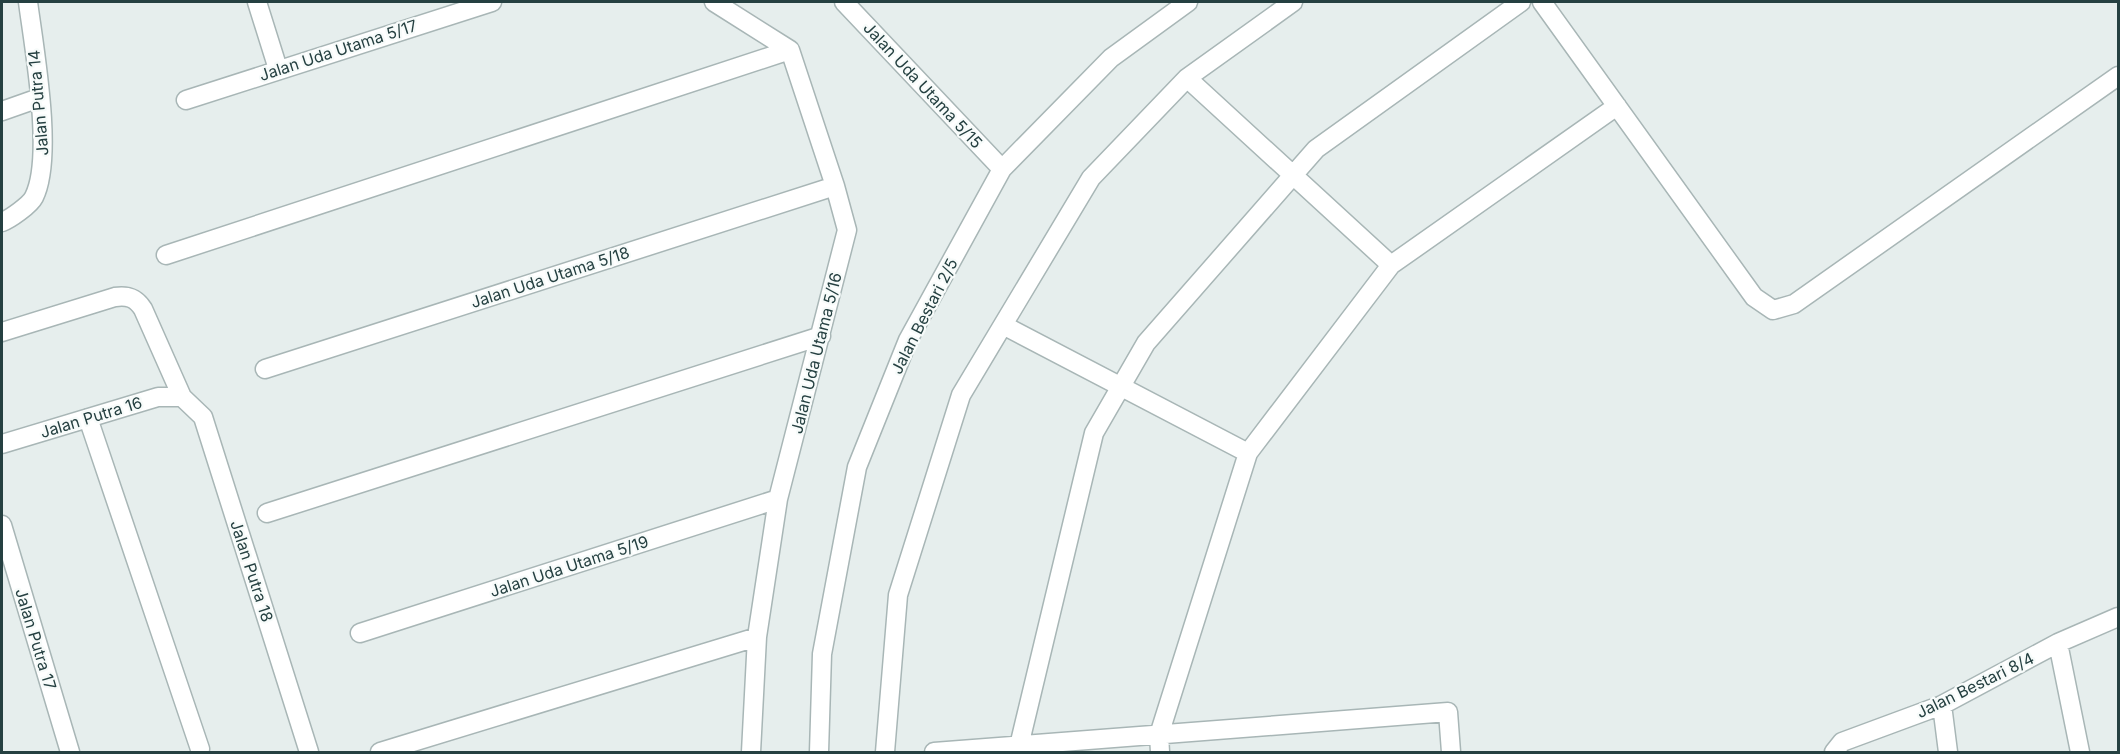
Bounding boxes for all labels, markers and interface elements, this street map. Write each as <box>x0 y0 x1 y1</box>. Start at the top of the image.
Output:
street label: Jalan Uda Utama 5/17 <box>257 15 419 85</box>
street label: Jalan Uda Utama 5/15 <box>859 18 987 152</box>
street label: Jalan Putra 14 <box>23 49 53 157</box>
street label: Jalan Uda Utama 5/18 <box>468 242 632 312</box>
street label: Jalan Bestari 2/5 <box>886 255 962 377</box>
street label: Jalan Uda Utama 5/16 <box>786 270 846 436</box>
street label: Jalan Putra 16 <box>37 392 145 442</box>
street label: Jalan Putra 18 <box>226 518 278 624</box>
street label: Jalan Uda Utama 5/19 <box>487 531 651 601</box>
street label: Jalan Putra 17 <box>11 586 61 692</box>
street label: Jalan Bestari 8/4 <box>1913 648 2037 722</box>

